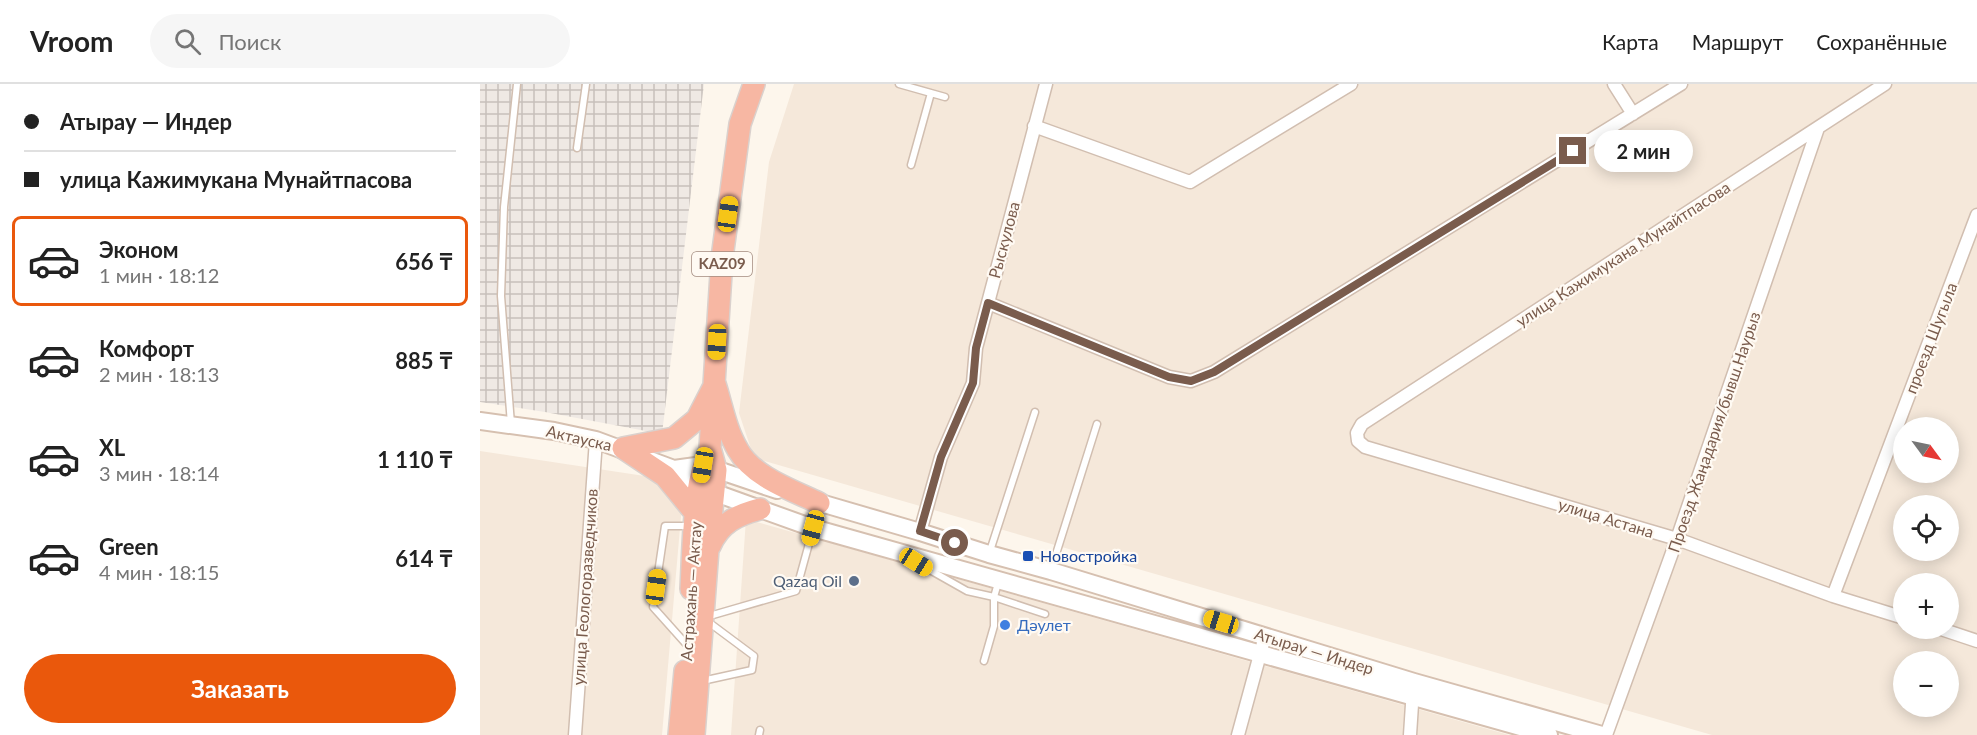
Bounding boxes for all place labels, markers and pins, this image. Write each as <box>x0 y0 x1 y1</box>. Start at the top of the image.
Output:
place label: Новостройка <box>1040 546 1137 565</box>
marker: Новостройка <box>1021 549 1035 563</box>
place label: Qazaq Oil <box>773 571 842 590</box>
marker: Qazaq Oil <box>847 574 861 588</box>
place label: Дәулет <box>1017 615 1071 634</box>
marker: Дәулет <box>998 618 1012 632</box>

